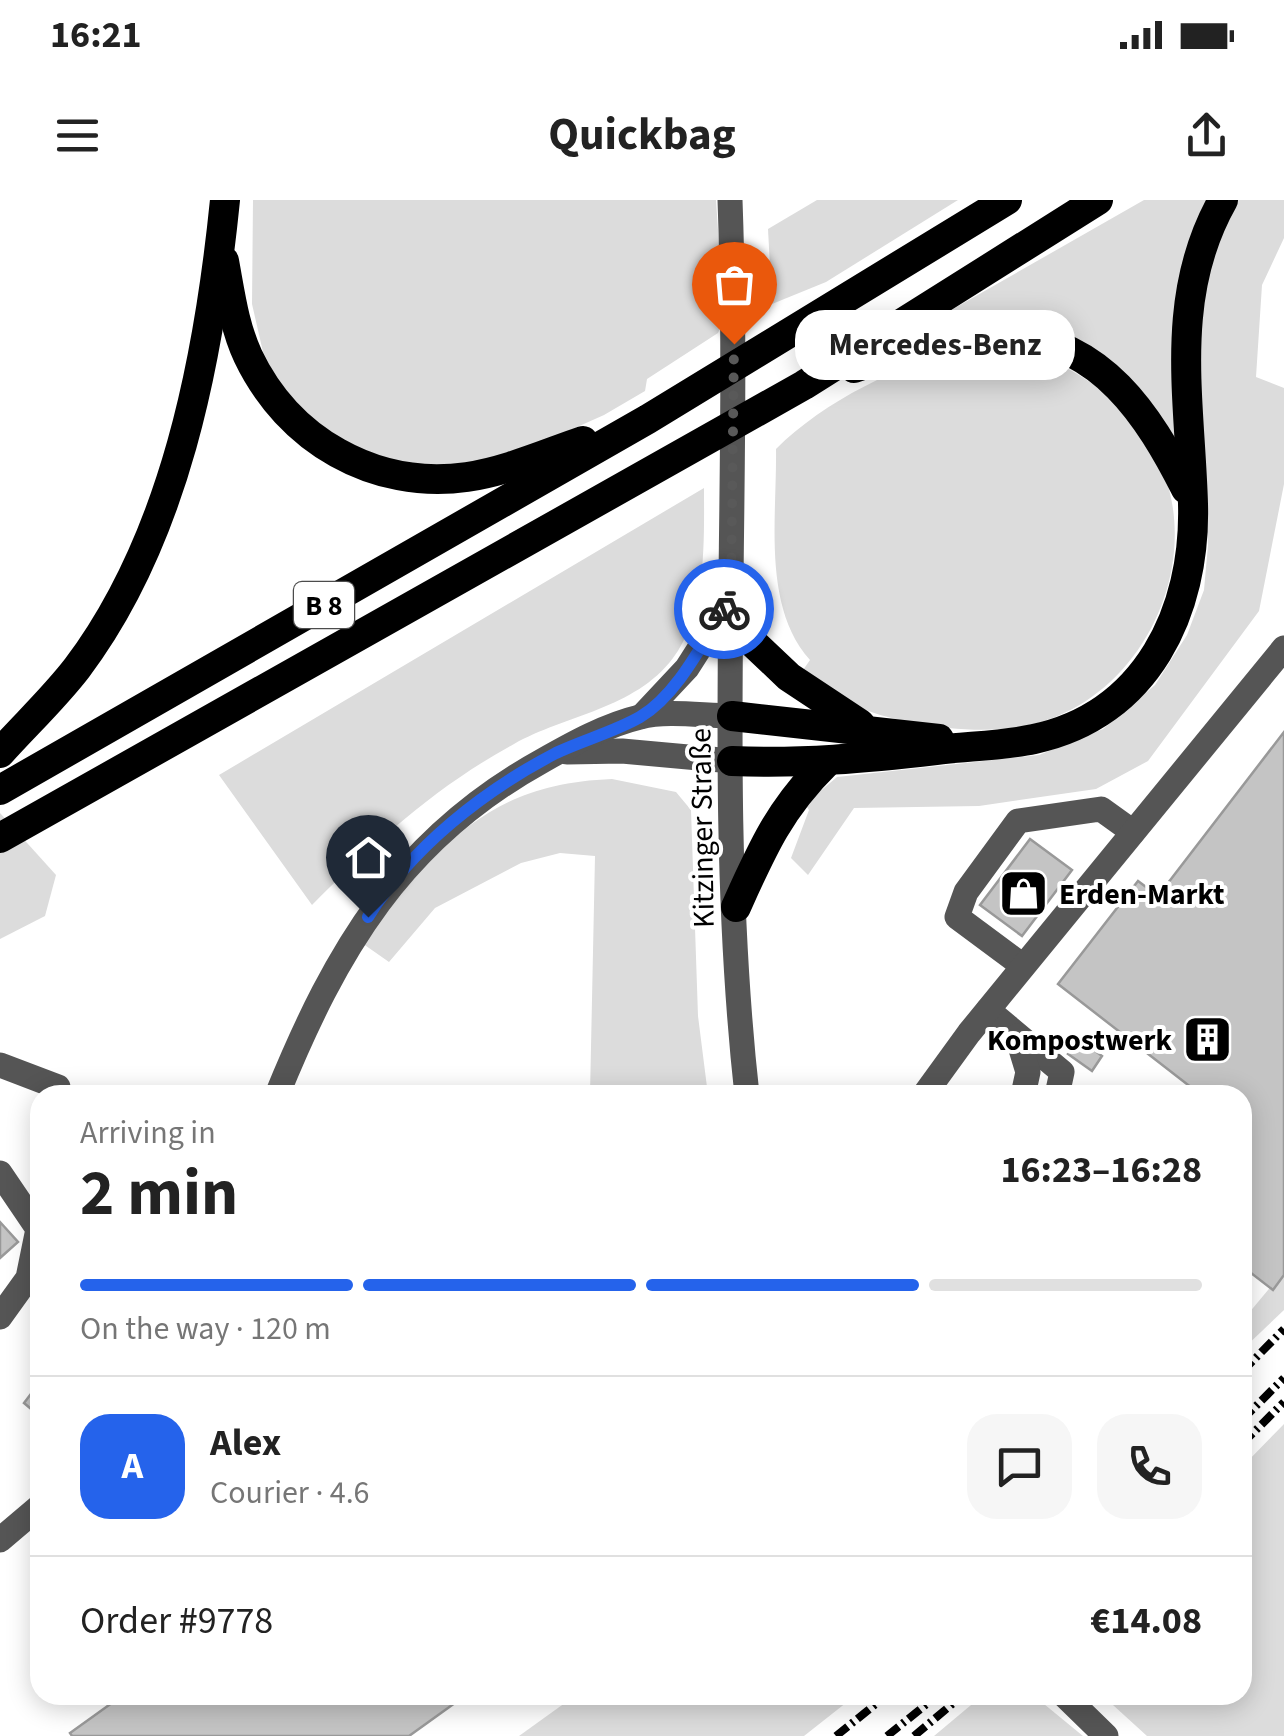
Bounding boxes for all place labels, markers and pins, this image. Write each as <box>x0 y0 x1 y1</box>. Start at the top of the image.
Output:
pin <box>692 242 777 345</box>
callout: Mercedes-Benz <box>794 309 1074 379</box>
pin <box>326 815 411 918</box>
shop icon: Erden-Markt <box>998 868 1050 920</box>
place label: Erden-Markt <box>1059 873 1225 916</box>
building icon: Kompostwerk <box>1181 1014 1233 1066</box>
place label: Kompostwerk <box>987 1019 1173 1062</box>

